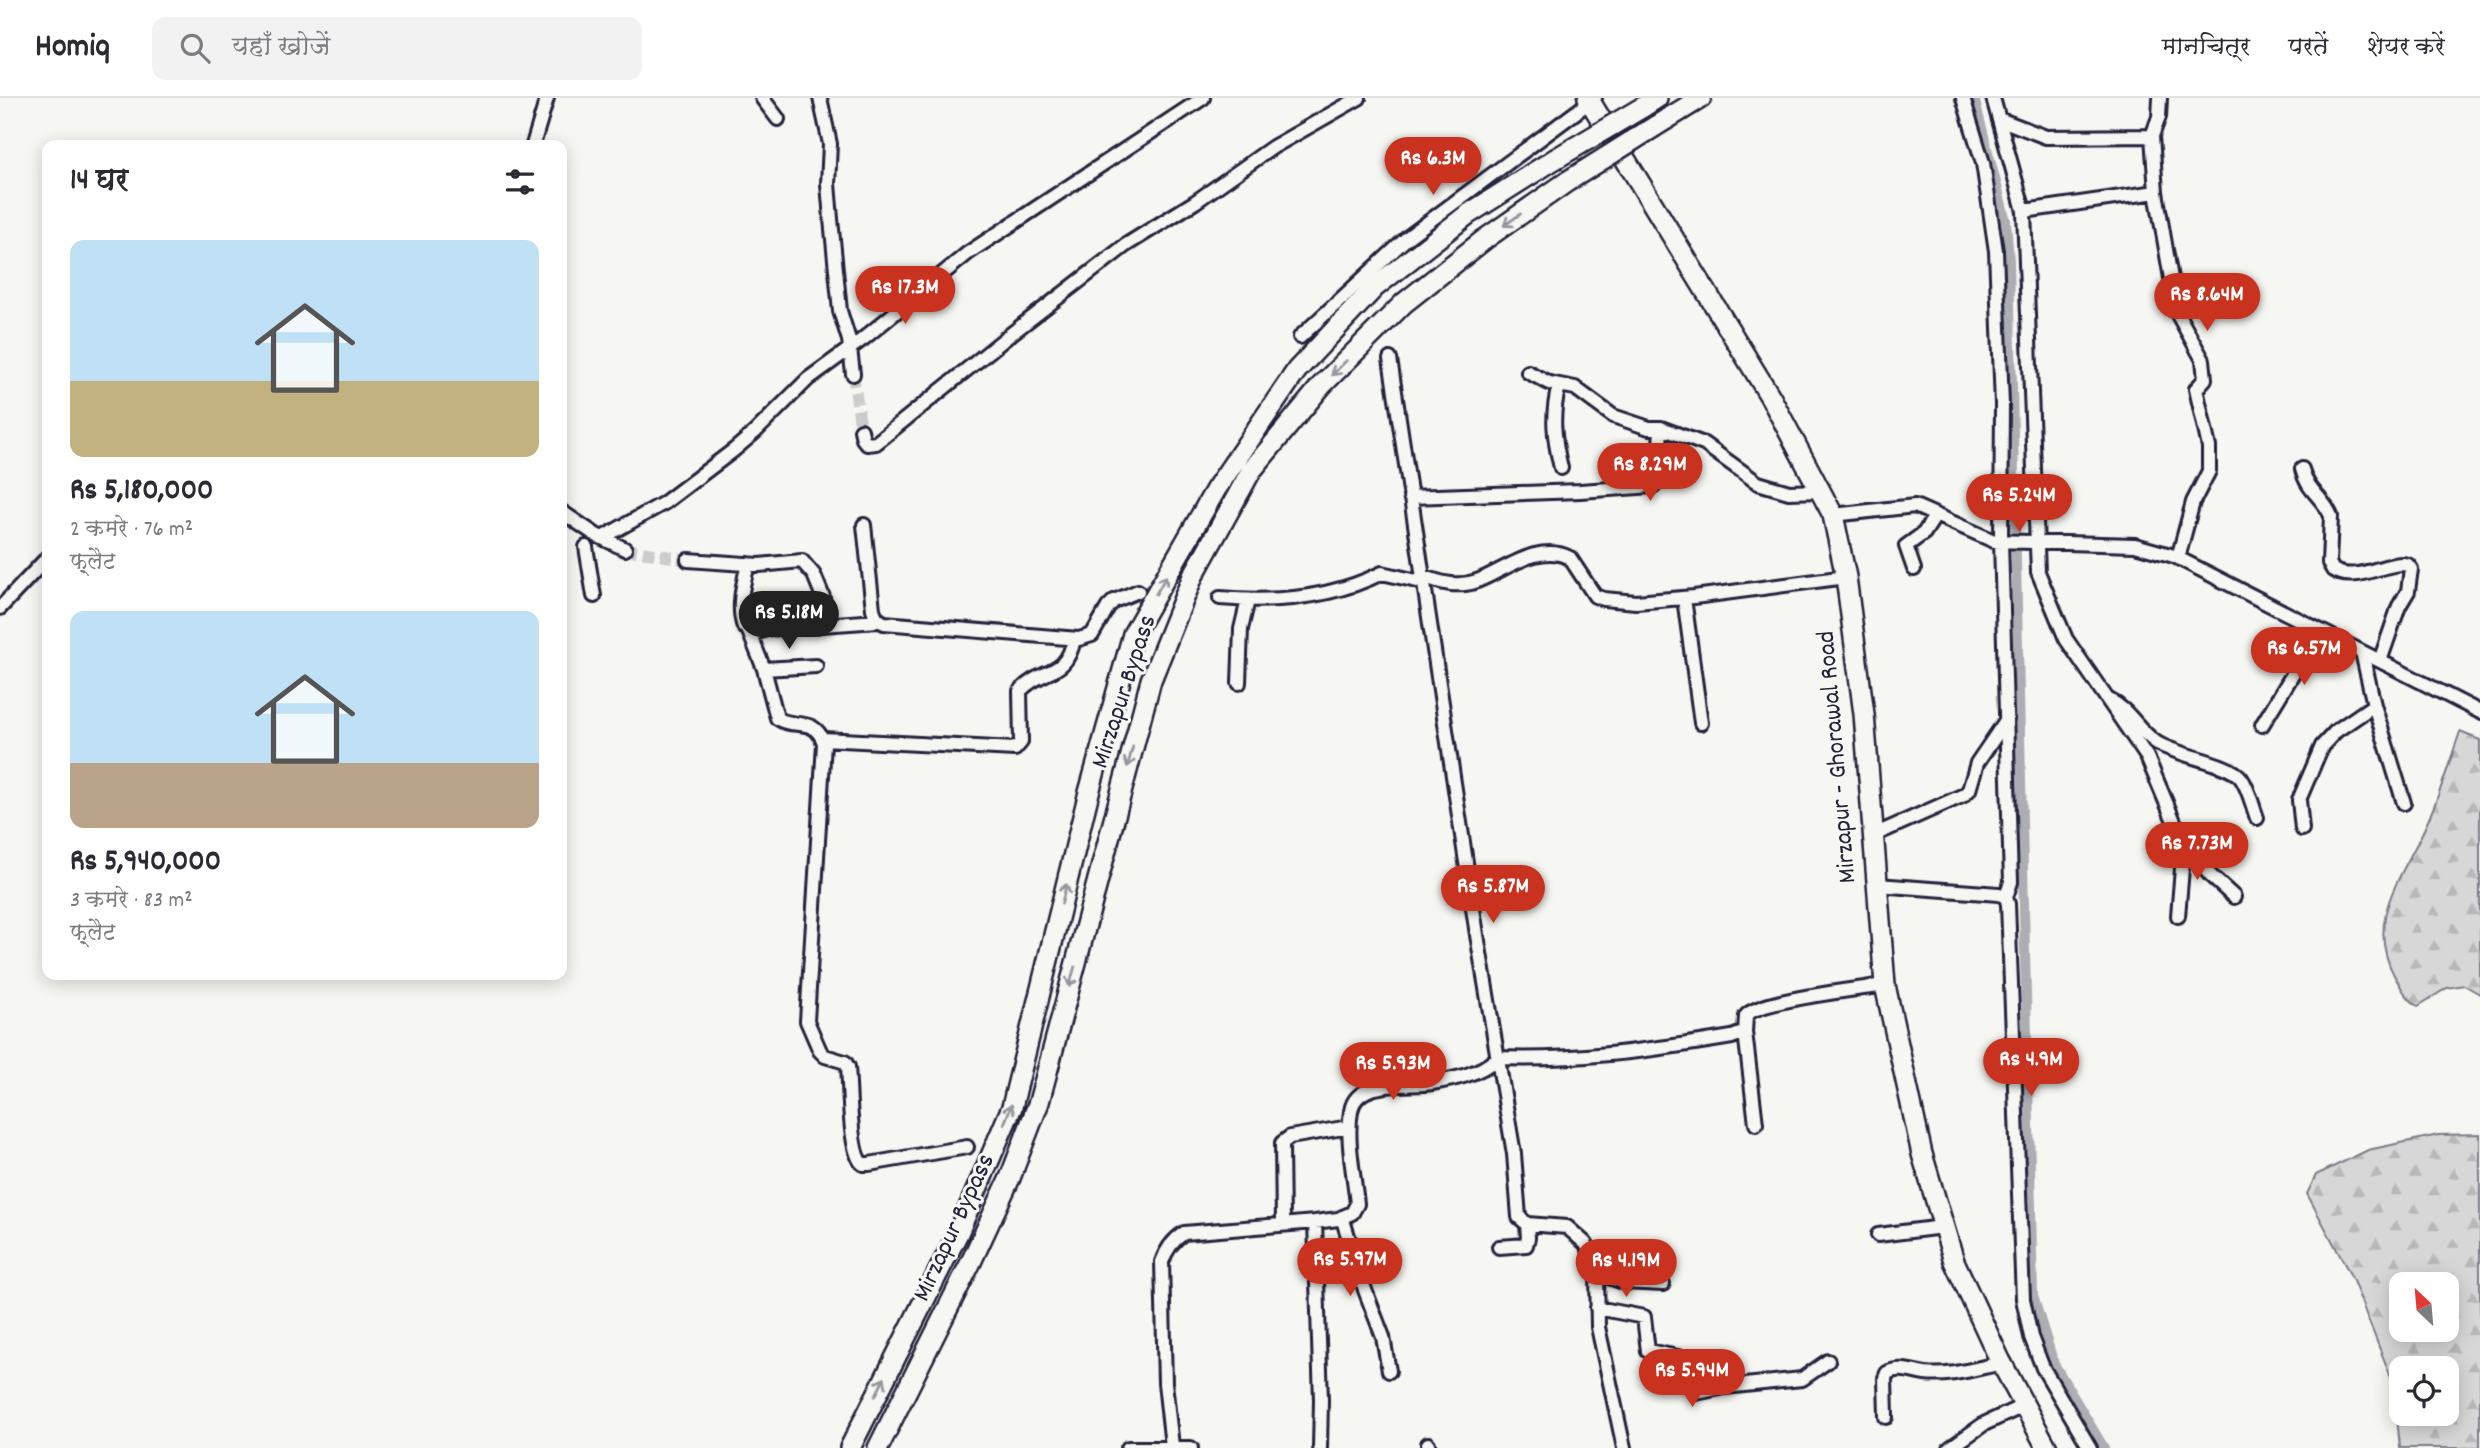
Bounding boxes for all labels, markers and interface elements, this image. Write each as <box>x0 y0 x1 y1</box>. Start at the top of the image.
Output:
search box <box>152 17 642 80</box>
text: Homiq <box>35 25 110 72</box>
icon: search <box>176 29 214 67</box>
text: यहाँ खोजें <box>232 30 330 67</box>
text: मानचित्र <box>2162 31 2250 65</box>
text: परतें <box>2288 31 2328 65</box>
text: शेयर करें <box>2366 31 2445 65</box>
pin: Rs 6.3M <box>1368 138 1498 197</box>
text: Rs 6.3M <box>1401 143 1465 176</box>
text: 14 घर <box>70 161 128 204</box>
icon: filters <box>501 163 539 201</box>
one-way arrow <box>1503 213 1522 227</box>
pin: Rs 17.3M <box>833 266 977 326</box>
text: Rs 17.3M <box>871 272 939 305</box>
pin: Rs 8.64M <box>2135 274 2279 333</box>
text: Rs 8.64M <box>2170 279 2244 312</box>
icon: home <box>242 285 368 411</box>
one-way arrow <box>1331 359 1348 376</box>
pin: Rs 8.29M <box>1578 444 1722 503</box>
text: Rs 8.29M <box>1613 449 1687 482</box>
text: Rs 5,180,000 <box>70 471 213 514</box>
pin: Rs 5.24M <box>1947 474 2091 534</box>
text: Rs 5.24M <box>1982 480 2056 513</box>
text: 2 कमरे · 76 m² <box>70 514 193 547</box>
text: फ़्लैट <box>70 547 116 580</box>
one-way arrow <box>1155 575 1168 596</box>
pin: Rs 5.18M <box>717 592 861 651</box>
text: Rs 5.18M <box>755 597 823 630</box>
street label: Mirzapur Bypass <box>1083 610 1167 774</box>
pin: Rs 6.57M <box>2232 628 2376 687</box>
street label: Mirzapur - Ghorawal Road <box>1809 629 1867 885</box>
text: Rs 6.57M <box>2267 633 2341 666</box>
icon: home <box>242 656 368 782</box>
one-way arrow <box>1123 745 1136 768</box>
pin: Rs 7.73M <box>2125 822 2269 882</box>
text: Rs 7.73M <box>2161 828 2233 861</box>
text: Rs 5,940,000 <box>70 842 221 885</box>
pin: Rs 5.87M <box>1421 866 1565 925</box>
text: Rs 5.87M <box>1457 871 1529 904</box>
one-way arrow <box>1058 883 1071 906</box>
text: 3 कमरे · 83 m² <box>70 885 193 918</box>
text: फ़्लैट <box>70 918 116 951</box>
one-way arrow <box>1065 965 1078 988</box>
pin: Rs 4.9M <box>1966 1038 2096 1098</box>
pin: Rs 5.93M <box>1321 1042 1465 1102</box>
text: Rs 4.9M <box>1999 1044 2063 1077</box>
text: Rs 5.93M <box>1356 1048 1430 1081</box>
one-way arrow <box>1002 1104 1015 1126</box>
street label: Mirzapur Bypass <box>905 1148 1005 1308</box>
pin: Rs 5.97M <box>1278 1238 1422 1298</box>
pin: Rs 4.19M <box>1554 1240 1698 1299</box>
text: Rs 5.97M <box>1313 1244 1387 1277</box>
text: Rs 4.19M <box>1592 1245 1660 1278</box>
north arrow <box>2389 1272 2459 1342</box>
map controls <box>2389 1272 2459 1426</box>
pin: Rs 5.94M <box>1620 1350 1764 1409</box>
text: Rs 5.94M <box>1655 1355 1729 1388</box>
button: locate <box>2389 1356 2459 1426</box>
one-way arrow <box>874 1377 888 1398</box>

